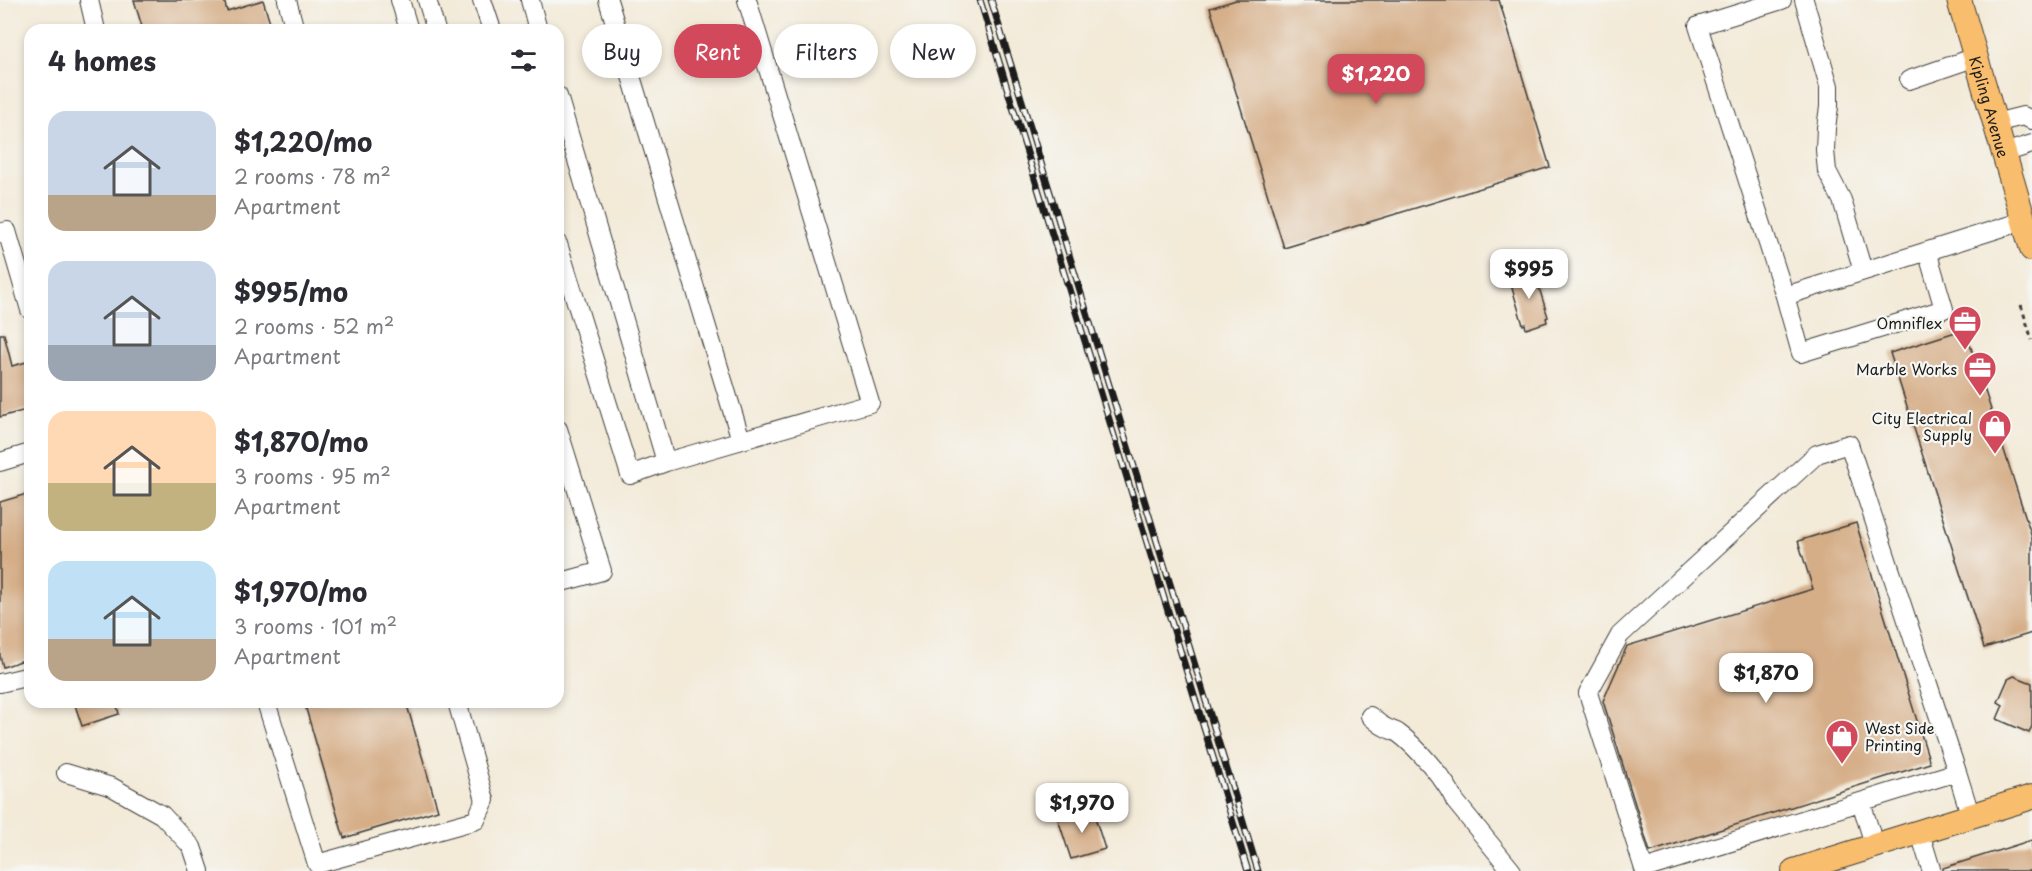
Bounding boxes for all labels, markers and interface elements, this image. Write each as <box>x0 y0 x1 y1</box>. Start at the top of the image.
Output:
chip: Buy <box>582 24 662 78</box>
chip: Rent <box>674 24 762 78</box>
chip: Filters <box>774 24 878 78</box>
chip: New <box>890 24 976 78</box>
text: 4 homes <box>48 41 156 80</box>
icon: filters <box>507 44 540 77</box>
street label: Kipling Avenue <box>1964 53 2016 160</box>
pin: $1,220 <box>1327 54 1425 105</box>
text: $1,220 <box>1342 58 1410 88</box>
text: $1,220/mo <box>234 122 372 161</box>
icon: home <box>96 135 168 207</box>
text: 2 rooms · 78 m² <box>234 161 391 191</box>
text: Apartment <box>234 191 341 221</box>
pin: $995 <box>1493 249 1565 300</box>
text: $995 <box>1504 253 1554 283</box>
text: $995/mo <box>234 272 348 311</box>
icon: home <box>96 285 168 357</box>
office icon: Omniflex <box>1947 304 1983 351</box>
text: 2 rooms · 52 m² <box>234 311 394 341</box>
place label: Omniflex <box>1876 311 1942 334</box>
text: Apartment <box>234 341 341 371</box>
office icon: Marble Works <box>1962 350 1998 397</box>
place label: Marble Works <box>1856 357 1957 380</box>
place label: City Electrical Supply <box>1872 406 1972 446</box>
shop icon: City Electrical Supply <box>1977 408 2013 455</box>
text: $1,870/mo <box>234 422 368 461</box>
icon: home <box>96 435 168 507</box>
text: 3 rooms · 95 m² <box>234 461 391 491</box>
text: Apartment <box>234 491 341 521</box>
text: $1,970/mo <box>234 572 367 611</box>
icon: home <box>96 585 168 657</box>
text: 3 rooms · 101 m² <box>234 611 397 641</box>
text: Apartment <box>234 641 341 671</box>
pin: $1,870 <box>1717 653 1815 704</box>
text: $1,870 <box>1733 657 1799 687</box>
place label: West Side Printing <box>1865 716 1934 756</box>
shop icon: West Side Printing <box>1824 718 1860 765</box>
pin: $1,970 <box>1033 783 1131 834</box>
text: $1,970 <box>1050 787 1115 817</box>

